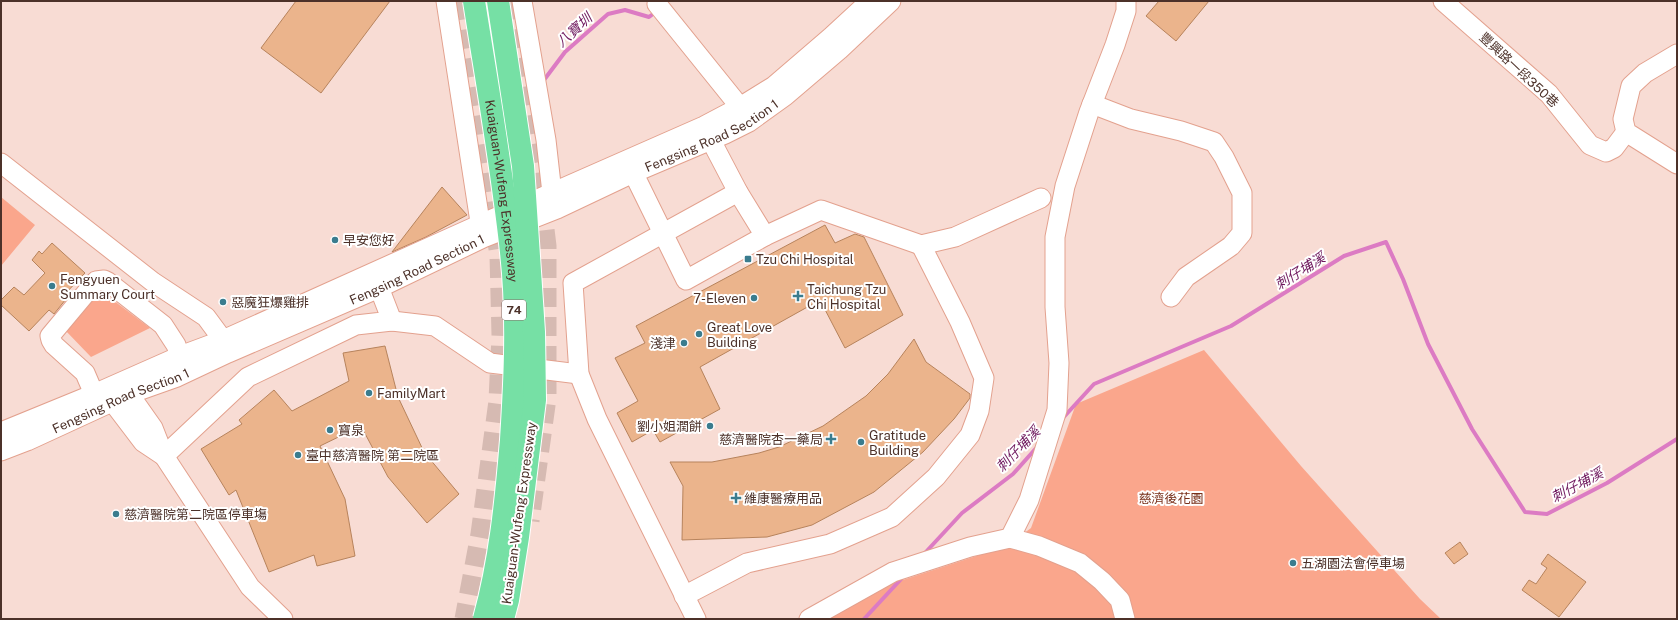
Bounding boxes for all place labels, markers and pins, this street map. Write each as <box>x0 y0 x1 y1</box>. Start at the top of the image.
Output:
place label: 早安您好 <box>343 233 395 248</box>
marker: 早安您好 <box>330 235 340 245</box>
place label: Tzu Chi Hospital <box>756 252 854 267</box>
marker: Tzu Chi Hospital <box>743 254 753 264</box>
place label: Fengyuen Summary Court <box>60 272 155 302</box>
marker: Fengyuen Summary Court <box>47 281 57 291</box>
place label: Taichung Tzu Chi Hospital <box>807 282 886 312</box>
marker: Taichung Tzu Chi Hospital <box>792 290 804 302</box>
place label: 7-Eleven <box>693 291 746 306</box>
marker: 7-Eleven <box>749 293 759 303</box>
place label: 惡魔狂爆雞排 <box>231 295 309 310</box>
marker: 惡魔狂爆雞排 <box>218 297 228 307</box>
place label: Great Love Building <box>707 320 772 350</box>
marker: Great Love Building <box>694 329 704 339</box>
place label: 淺津 <box>650 336 676 351</box>
marker: 淺津 <box>679 338 689 348</box>
place label: FamilyMart <box>377 386 446 401</box>
marker: FamilyMart <box>364 388 374 398</box>
place label: 劉小姐潤餅 <box>637 419 702 434</box>
marker: 劉小姐潤餅 <box>705 421 715 431</box>
place label: 寶泉 <box>338 423 364 438</box>
marker: 寶泉 <box>325 425 335 435</box>
place label: Gratitude Building <box>869 428 926 458</box>
place label: 慈濟醫院杏一藥局 <box>719 432 823 447</box>
marker: 慈濟醫院杏一藥局 <box>826 434 836 444</box>
marker: Gratitude Building <box>856 437 866 447</box>
place label: 臺中慈濟醫院 第二院區 <box>306 448 439 463</box>
marker: 臺中慈濟醫院 第二院區 <box>293 450 303 460</box>
place label: 維康醫療用品 <box>744 491 822 506</box>
marker: 維康醫療用品 <box>731 493 741 503</box>
place label: 慈濟醫院第二院區停車塲 <box>124 507 267 522</box>
marker: 慈濟醫院第二院區停車塲 <box>111 509 121 519</box>
place label: 五湖園法會停車場 <box>1301 556 1405 571</box>
marker: 五湖園法會停車場 <box>1288 558 1298 568</box>

